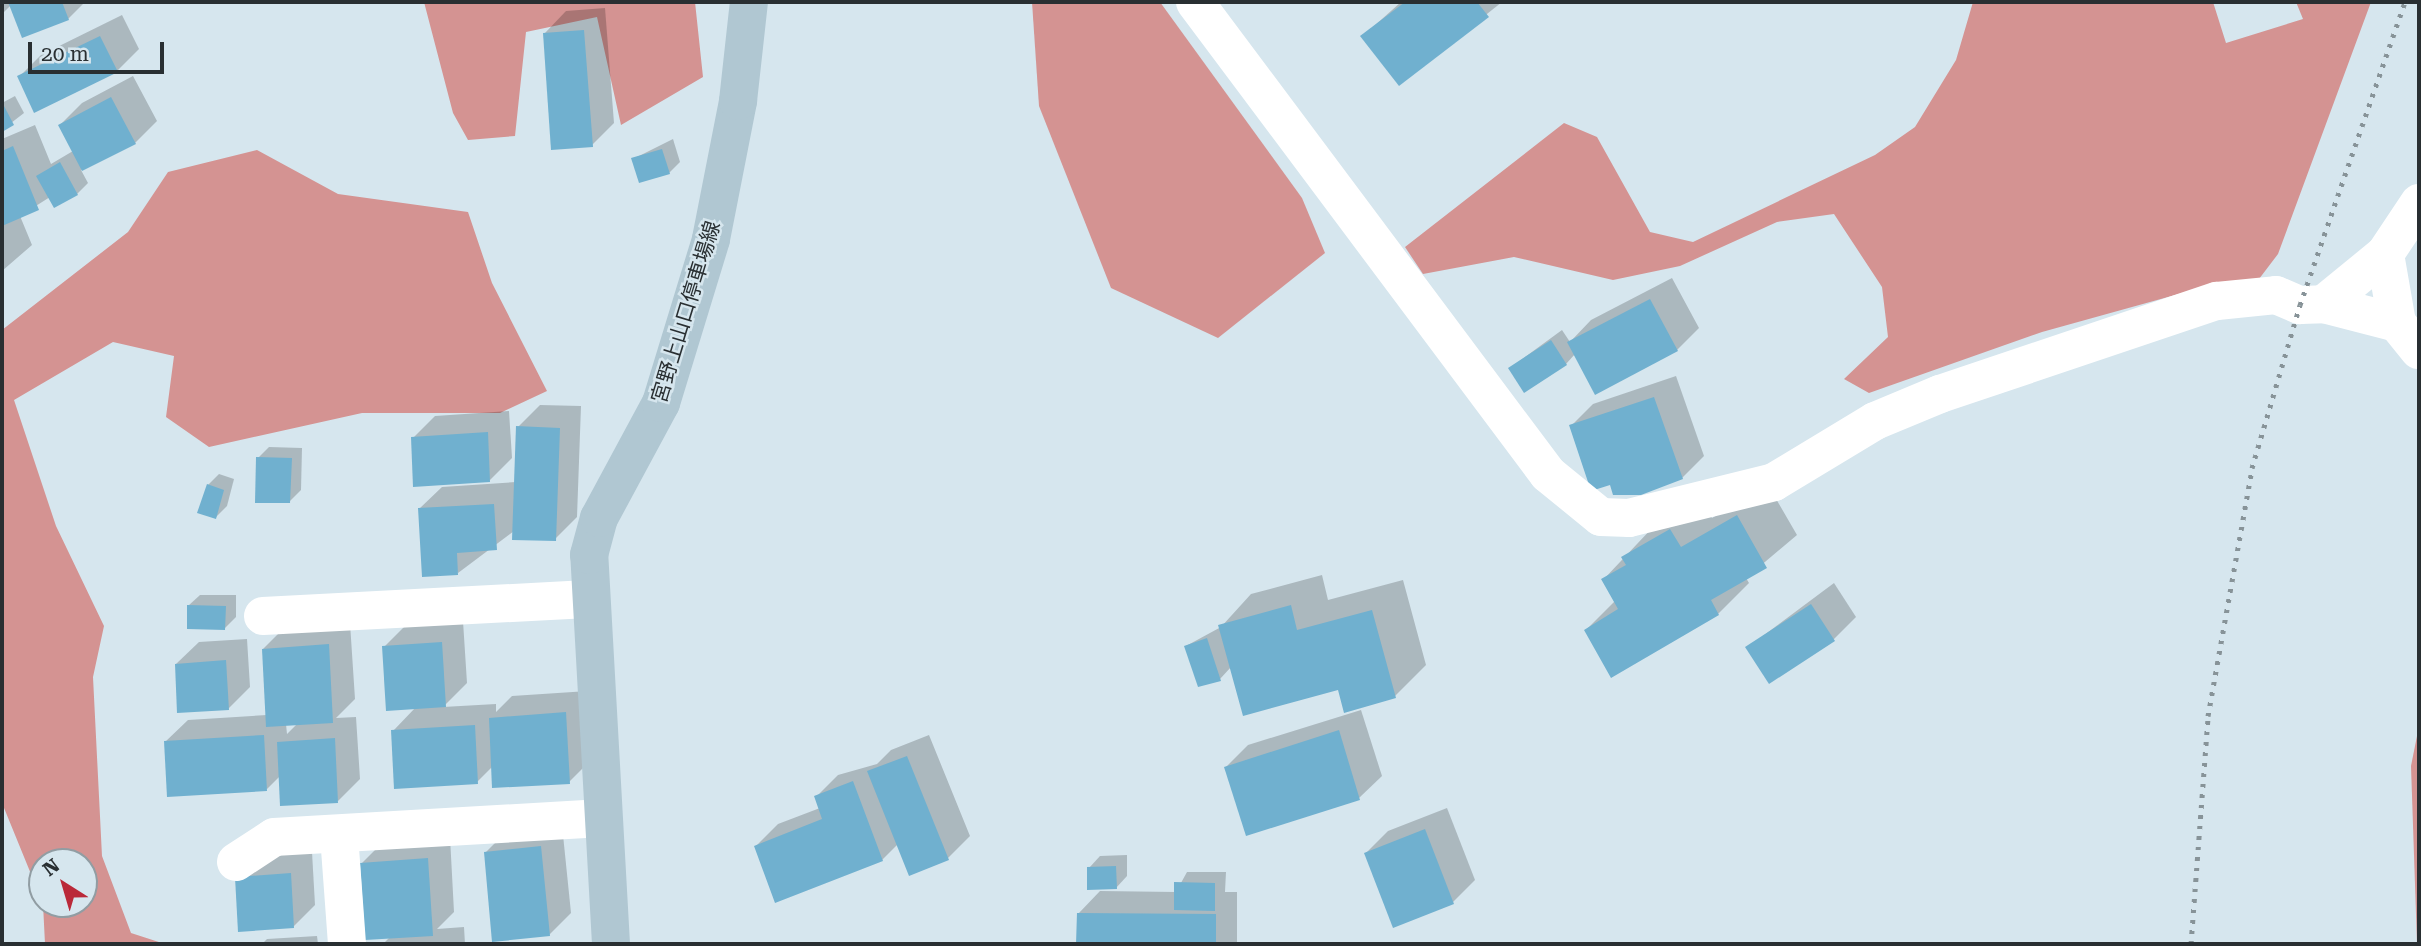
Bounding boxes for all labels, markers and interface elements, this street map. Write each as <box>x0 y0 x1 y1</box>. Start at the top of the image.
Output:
scale bar <box>32 28 168 72</box>
text: 20 m <box>41 42 89 66</box>
street label: 宮野上山口停車場線 <box>646 218 726 406</box>
north arrow <box>28 848 98 918</box>
text: N <box>38 854 64 881</box>

